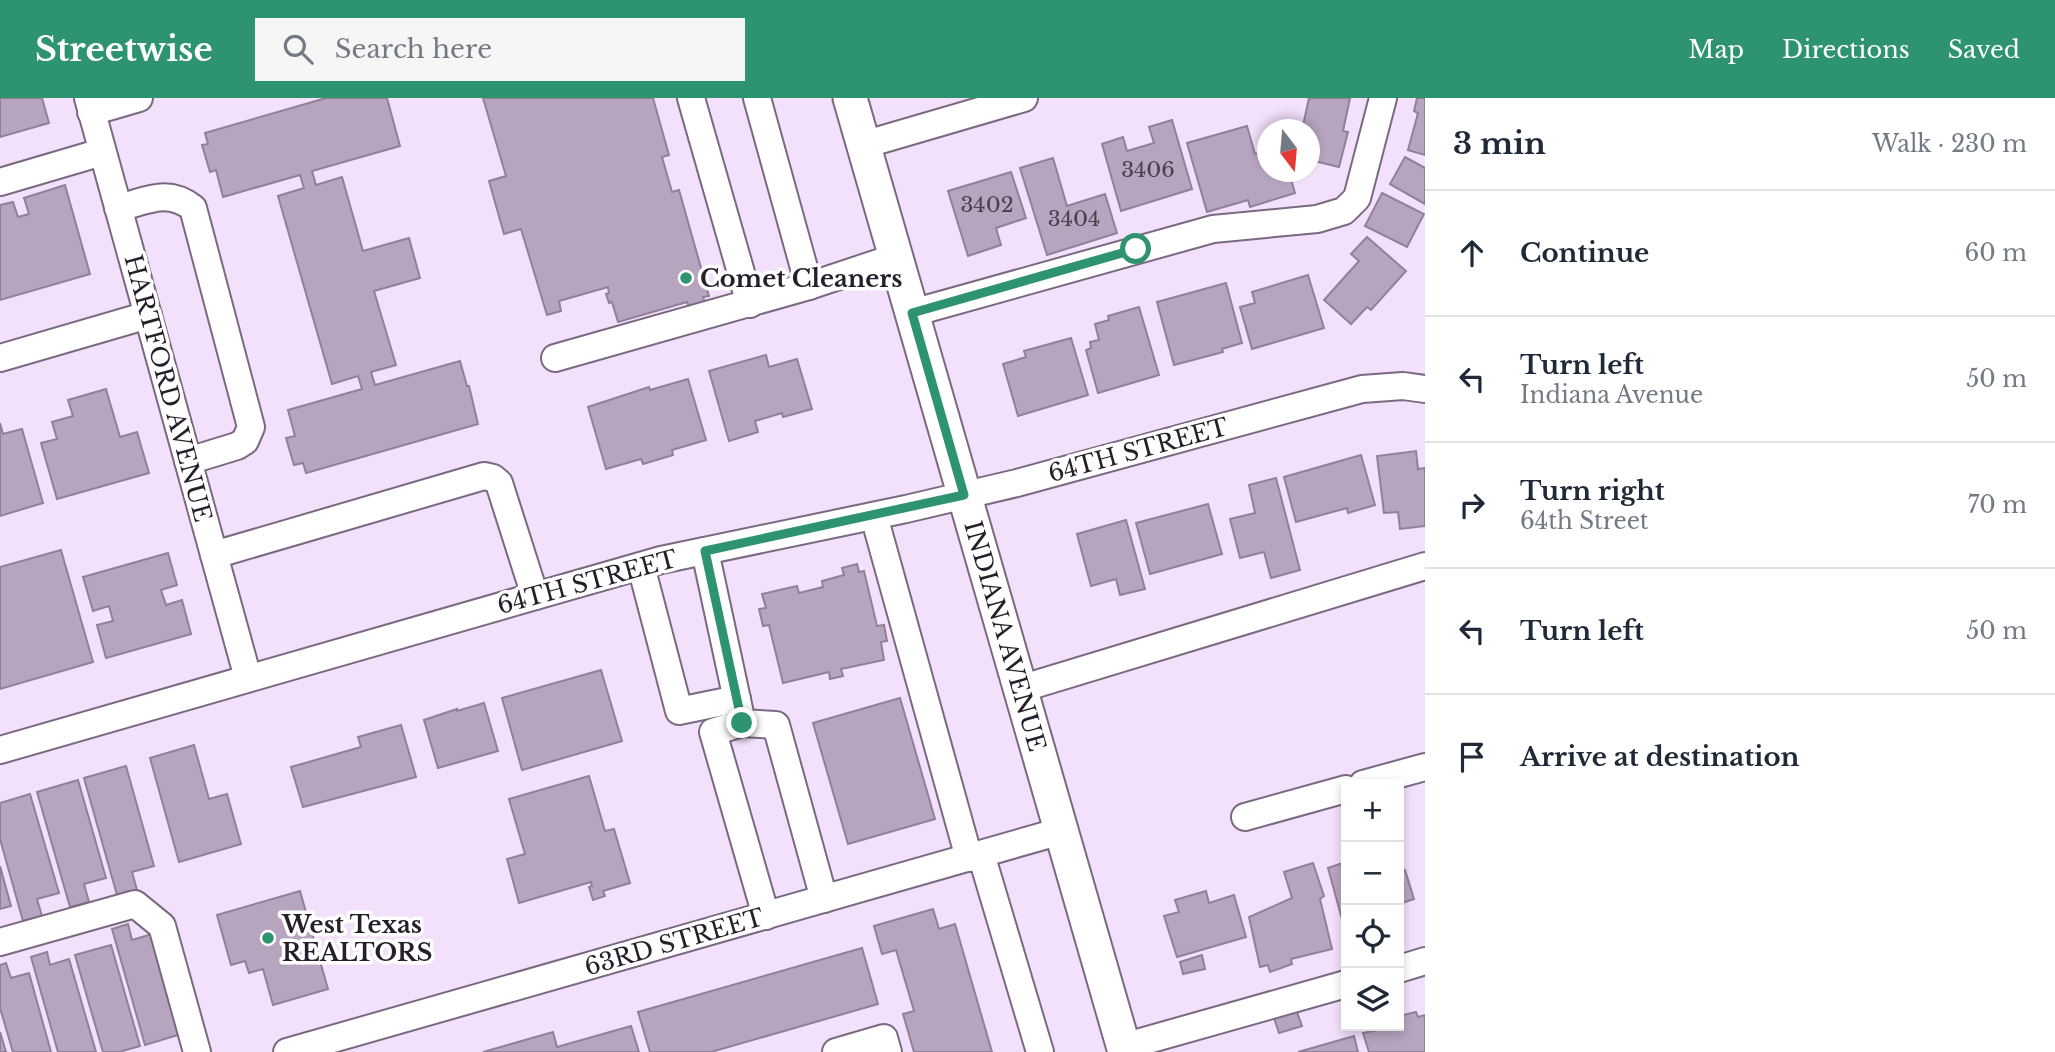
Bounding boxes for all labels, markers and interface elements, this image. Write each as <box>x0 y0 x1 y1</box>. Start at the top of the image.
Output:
search box <box>255 18 745 81</box>
text: Streetwise <box>35 29 213 70</box>
icon: search <box>279 30 317 68</box>
text: Search here <box>335 33 492 65</box>
text: Map <box>1688 35 1744 64</box>
text: Directions <box>1782 35 1910 64</box>
text: Saved <box>1948 35 2020 64</box>
north arrow <box>1257 119 1320 182</box>
text: 3 min <box>1453 125 1546 162</box>
text: Walk · 230 m <box>1872 130 2027 158</box>
house number: 3406 <box>1121 157 1175 183</box>
house number: 3402 <box>960 192 1014 218</box>
house number: 3404 <box>1048 206 1100 232</box>
route start <box>1120 233 1151 264</box>
icon: ahead <box>1453 234 1491 272</box>
text: Continue <box>1520 237 1649 269</box>
text: 60 m <box>1965 239 2027 267</box>
street label: HARTFORD AVENUE <box>118 251 218 525</box>
place label: Comet Cleaners <box>700 264 902 293</box>
marker: Comet Cleaners <box>678 270 694 286</box>
text: Turn left <box>1520 349 1644 381</box>
icon: left <box>1453 360 1491 398</box>
text: 50 m <box>1966 365 2027 393</box>
text: Indiana Avenue <box>1520 381 1703 409</box>
street label: 64TH STREET <box>1045 412 1231 488</box>
text: Turn right <box>1520 475 1665 507</box>
icon: right <box>1453 486 1491 524</box>
text: 70 m <box>1968 491 2027 519</box>
text: 64th Street <box>1520 507 1649 535</box>
street label: INDIANA AVENUE <box>958 517 1052 755</box>
street label: 64TH STREET <box>494 544 680 620</box>
icon: left <box>1453 612 1491 650</box>
text: Turn left <box>1520 615 1644 647</box>
text: 50 m <box>1966 617 2027 645</box>
route end <box>726 707 757 738</box>
icon: arrive <box>1453 738 1491 776</box>
text: Arrive at destination <box>1520 741 1800 773</box>
map controls <box>1341 779 1404 1031</box>
button: + <box>1341 779 1404 842</box>
button: − <box>1341 842 1404 905</box>
street label: 63RD STREET <box>581 903 767 981</box>
button: locate <box>1341 905 1404 968</box>
place label: West Texas REALTORS <box>281 910 432 967</box>
marker: West Texas REALTORS <box>260 930 276 946</box>
button: layers <box>1341 968 1404 1031</box>

